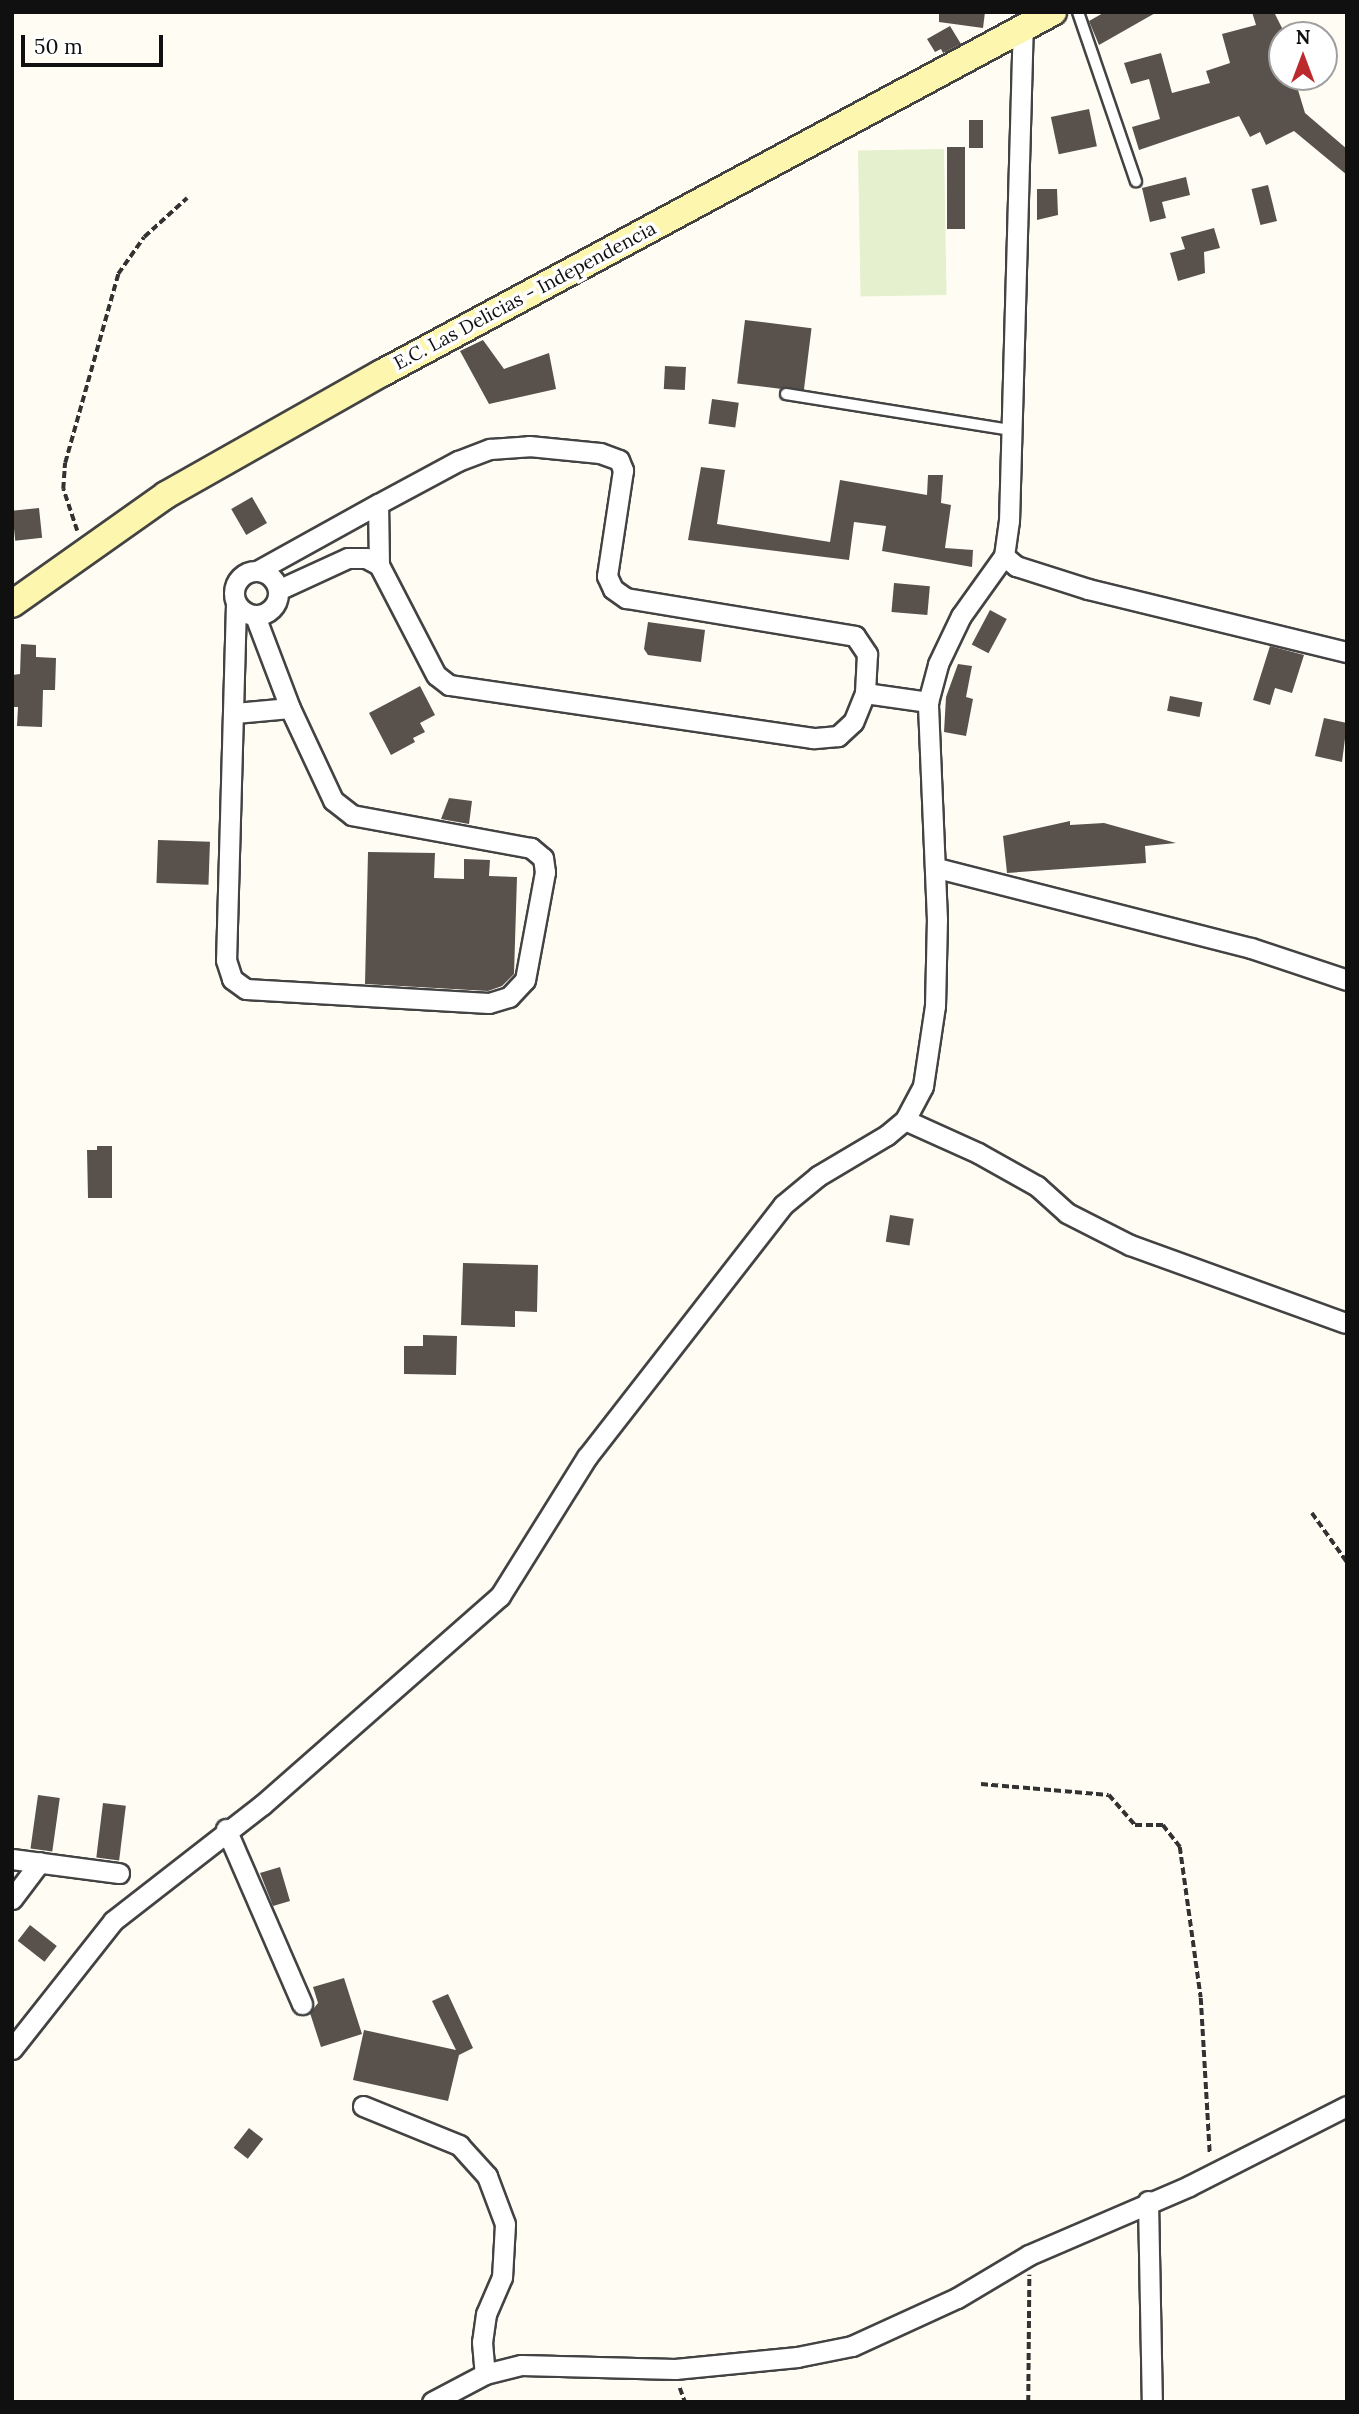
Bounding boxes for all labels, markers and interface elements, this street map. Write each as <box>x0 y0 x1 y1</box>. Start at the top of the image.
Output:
scale bar <box>24 21 166 65</box>
north arrow <box>1268 21 1338 91</box>
text: N <box>1296 25 1310 49</box>
text: 50 m <box>34 33 83 60</box>
street label: E.C. Las Delicias - Independencia <box>390 217 660 375</box>

